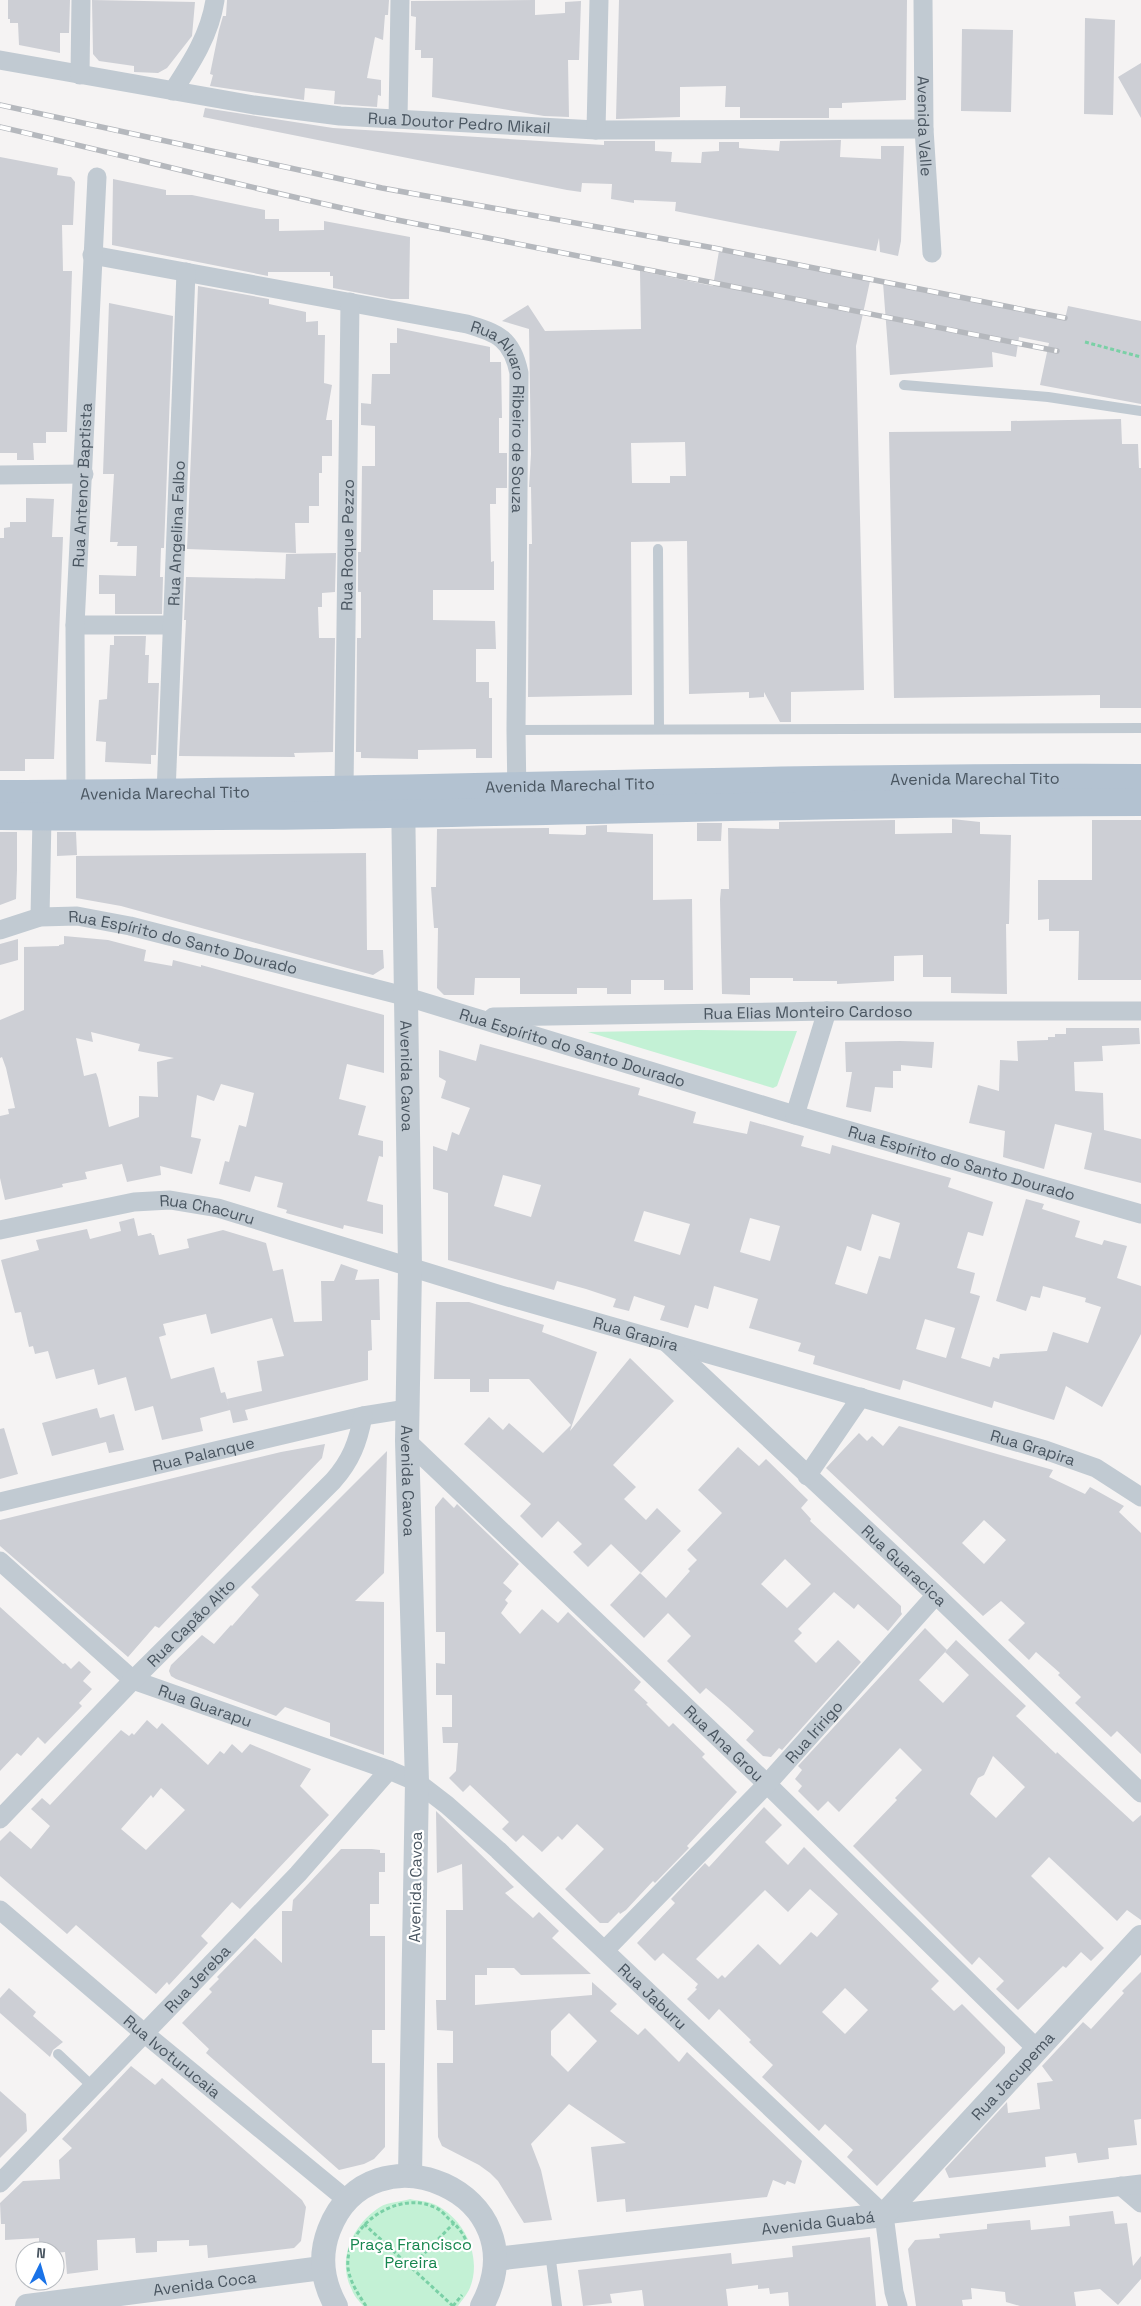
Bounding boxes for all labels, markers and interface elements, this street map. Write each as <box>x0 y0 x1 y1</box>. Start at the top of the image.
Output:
street label: Avenida Valle <box>913 76 937 177</box>
street label: Rua Doutor Pedro Mikail <box>367 108 551 138</box>
street label: Rua Alvaro Ribeiro de Souza <box>468 316 529 513</box>
street label: Rua Antenor Baptista <box>68 402 97 568</box>
street label: Rua Angelina Falbo <box>163 460 190 606</box>
street label: Rua Roque Pezzo <box>336 479 359 611</box>
street label: Avenida Marechal Tito <box>890 768 1060 790</box>
street label: Avenida Marechal Tito <box>485 773 655 798</box>
street label: Avenida Marechal Tito <box>80 781 250 805</box>
street label: Rua Espírito do Santo Dourado <box>68 906 300 979</box>
street label: Rua Elias Monteiro Cardoso <box>703 1001 913 1024</box>
street label: Rua Espírito do Santo Dourado <box>457 1003 688 1092</box>
street label: Avenida Cavoa <box>395 1020 418 1132</box>
street label: Rua Espírito do Santo Dourado <box>846 1121 1078 1206</box>
street label: Rua Chacuru <box>159 1190 257 1230</box>
street label: Rua Grapira <box>591 1312 681 1356</box>
street label: Avenida Cavoa <box>396 1425 420 1537</box>
street label: Rua Grapira <box>988 1425 1078 1471</box>
street label: Rua Palanque <box>150 1432 257 1477</box>
street label: Rua Guaracica <box>857 1520 951 1611</box>
street label: Rua Capão Alto <box>142 1574 240 1671</box>
street label: Rua Guarapu <box>155 1680 255 1732</box>
street label: Rua Iririgo <box>780 1696 848 1768</box>
street label: Rua Ana Grou <box>680 1701 768 1786</box>
street label: Avenida Cavoa <box>404 1831 427 1943</box>
street label: Rua Jereba <box>160 1940 235 2017</box>
street label: Rua Jaburu <box>613 1959 691 2034</box>
street label: Rua Ivoturucaia <box>119 2010 225 2103</box>
street label: Rua Jacupema <box>967 2027 1059 2125</box>
street label: Avenida Guabá <box>760 2206 876 2240</box>
park label: Praça Francisco Pereira <box>350 2234 472 2273</box>
north arrow <box>15 2241 65 2291</box>
text: N <box>36 2244 47 2262</box>
street label: Avenida Coca <box>152 2267 257 2301</box>

